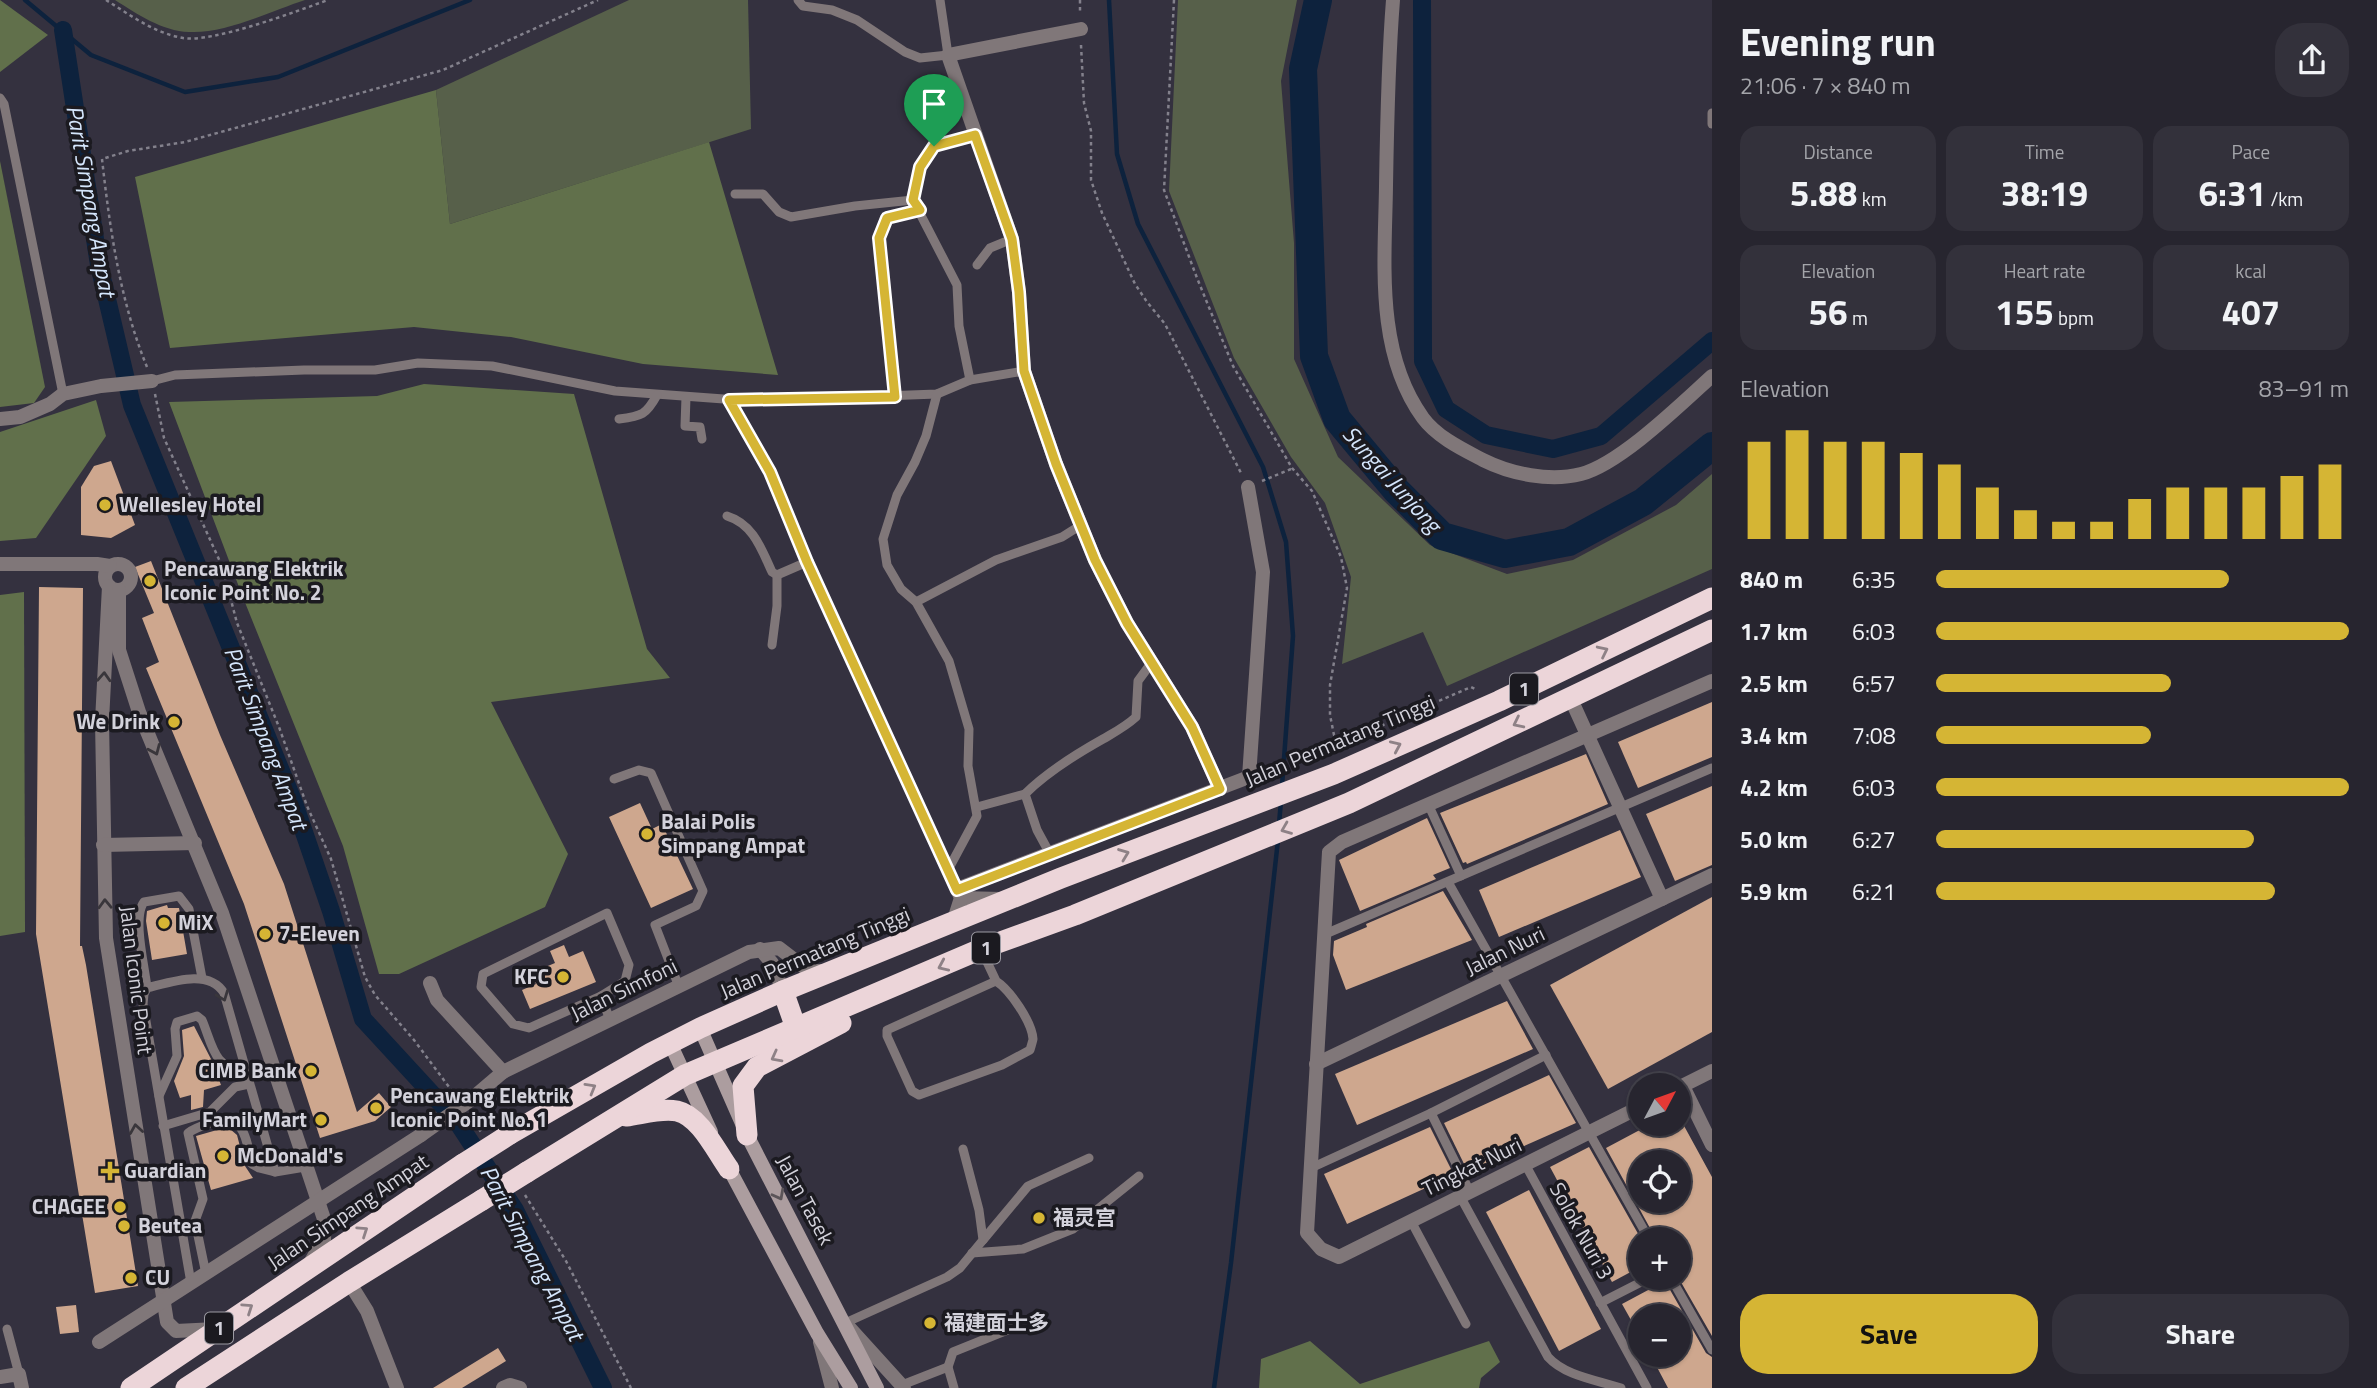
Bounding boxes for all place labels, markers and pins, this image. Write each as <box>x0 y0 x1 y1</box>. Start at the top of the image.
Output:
pin <box>904 74 964 146</box>
place label: Wellesley Hotel <box>119 488 261 520</box>
marker: Wellesley Hotel <box>97 497 113 513</box>
place label: Pencawang Elektrik Iconic Point No. 2 <box>164 552 344 608</box>
marker: Pencawang Elektrik Iconic Point No. 2 <box>142 573 158 589</box>
place label: We Drink <box>76 705 160 737</box>
marker: We Drink <box>166 714 182 730</box>
place label: Balai Polis Simpang Ampat <box>661 805 805 861</box>
marker: Balai Polis Simpang Ampat <box>639 826 655 842</box>
place label: MiX <box>178 906 213 938</box>
marker: MiX <box>156 915 172 931</box>
place label: 7-Eleven <box>279 917 360 949</box>
marker: 7-Eleven <box>257 926 273 942</box>
place label: KFC <box>514 960 549 992</box>
marker: KFC <box>555 969 571 985</box>
place label: CIMB Bank <box>198 1054 297 1086</box>
marker: CIMB Bank <box>303 1063 319 1079</box>
place label: Pencawang Elektrik Iconic Point No. 1 <box>390 1079 570 1135</box>
marker: Pencawang Elektrik Iconic Point No. 1 <box>368 1100 384 1116</box>
place label: FamilyMart <box>202 1103 307 1135</box>
marker: FamilyMart <box>313 1112 329 1128</box>
place label: McDonald's <box>237 1139 343 1171</box>
marker: McDonald's <box>215 1148 231 1164</box>
place label: Guardian <box>124 1154 206 1186</box>
marker: Guardian <box>102 1163 118 1179</box>
place label: CHAGEE <box>32 1190 106 1222</box>
marker: CHAGEE <box>112 1199 128 1215</box>
place label: 福灵宫 <box>1053 1201 1116 1233</box>
place label: Beutea <box>138 1209 202 1241</box>
marker: 福灵宫 <box>1031 1210 1047 1226</box>
marker: Beutea <box>116 1218 132 1234</box>
place label: CU <box>145 1261 170 1293</box>
marker: CU <box>123 1270 139 1286</box>
place label: 福建面士多 <box>944 1306 1049 1338</box>
marker: 福建面士多 <box>922 1315 938 1331</box>

